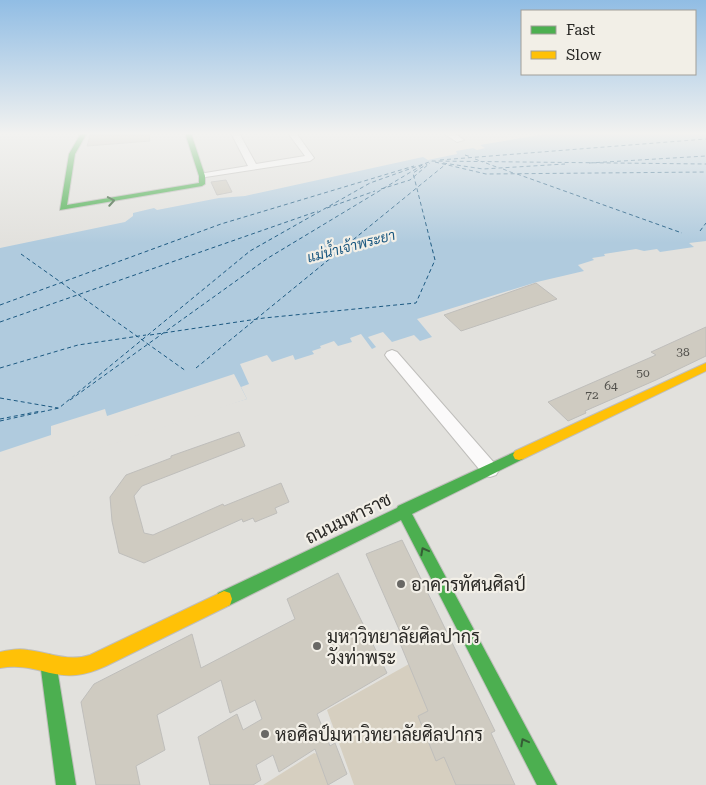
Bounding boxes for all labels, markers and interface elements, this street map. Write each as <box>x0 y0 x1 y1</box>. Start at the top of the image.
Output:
legend <box>521 10 696 75</box>
text: Fast <box>566 21 596 39</box>
text: Slow <box>566 46 602 64</box>
one-way arrow <box>107 196 115 206</box>
water label: แม่น้ำเจ้าพระยา <box>304 223 397 265</box>
house number: 38 <box>676 345 690 359</box>
house number: 50 <box>636 366 650 380</box>
house number: 64 <box>604 379 618 393</box>
house number: 72 <box>585 388 599 402</box>
street label: ถนนมหาราช <box>302 488 394 548</box>
one-way arrow <box>421 548 431 557</box>
place label: อาคารทัศนศิลป์ <box>411 573 526 595</box>
marker: อาคารทัศนศิลป์ <box>395 578 407 590</box>
place label: มหาวิทยาลัยศิลปากร วังท่าพระ <box>327 626 480 668</box>
marker: มหาวิทยาลัยศิลปากร วังท่าพระ <box>311 640 323 652</box>
place label: หอศิลป์มหาวิทยาลัยศิลปากร <box>275 723 483 745</box>
marker: หอศิลป์มหาวิทยาลัยศิลปากร <box>259 728 271 740</box>
one-way arrow <box>520 738 530 747</box>

